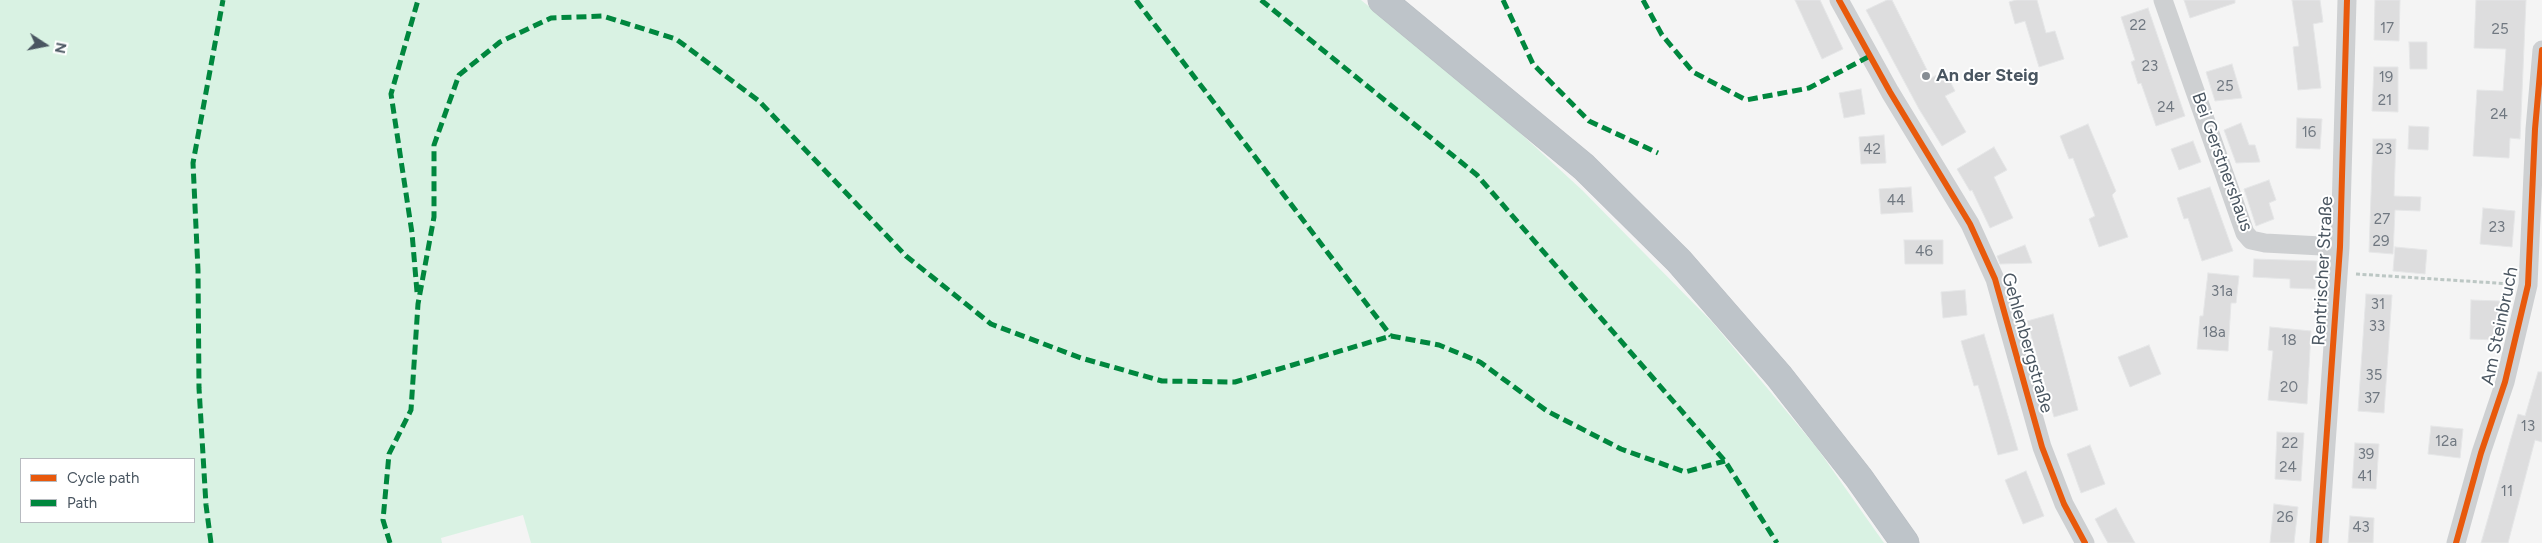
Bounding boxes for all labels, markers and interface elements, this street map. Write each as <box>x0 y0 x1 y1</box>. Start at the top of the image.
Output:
house number: 22 <box>2130 17 2146 35</box>
north arrow <box>20 20 70 70</box>
house number: 17 <box>2380 20 2394 38</box>
house number: 25 <box>2491 21 2509 39</box>
text: N <box>51 41 70 55</box>
house number: 23 <box>2142 58 2158 76</box>
place label: An der Steig <box>1936 65 2039 87</box>
house number: 19 <box>2379 69 2393 87</box>
marker: An der Steig <box>1920 70 1932 82</box>
house number: 25 <box>2216 78 2234 96</box>
street label: Bei Gerstnershaus <box>2187 90 2257 234</box>
house number: 21 <box>2378 92 2392 110</box>
house number: 24 <box>2157 99 2175 117</box>
house number: 24 <box>2490 106 2508 124</box>
house number: 16 <box>2302 124 2316 142</box>
house number: 42 <box>1863 141 1881 159</box>
house number: 23 <box>2376 141 2392 159</box>
house number: 44 <box>1887 192 1905 210</box>
street label: Rentrischer Straße <box>2308 196 2338 346</box>
house number: 27 <box>2374 211 2390 229</box>
house number: 23 <box>2489 219 2505 237</box>
house number: 29 <box>2373 233 2389 251</box>
house number: 46 <box>1915 243 1933 261</box>
street label: Am Steinbruch <box>2477 265 2523 387</box>
street label: Gehlenbergstraße <box>1997 270 2057 416</box>
house number: 31a <box>2211 283 2233 301</box>
house number: 31 <box>2371 296 2385 314</box>
house number: 33 <box>2369 318 2385 336</box>
house number: 18a <box>2202 324 2226 342</box>
house number: 18 <box>2281 332 2297 350</box>
house number: 35 <box>2366 367 2382 385</box>
house number: 20 <box>2280 379 2298 397</box>
house number: 37 <box>2364 390 2380 408</box>
house number: 13 <box>2521 418 2535 436</box>
house number: 12a <box>2435 433 2457 451</box>
house number: 22 <box>2282 435 2298 453</box>
house number: 39 <box>2358 446 2374 464</box>
legend <box>20 458 195 523</box>
house number: 24 <box>2279 459 2297 477</box>
house number: 41 <box>2357 468 2373 486</box>
text: Cycle path <box>67 469 139 487</box>
house number: 11 <box>2501 483 2513 501</box>
text: Path <box>67 494 97 512</box>
house number: 26 <box>2277 509 2293 527</box>
house number: 43 <box>2352 519 2370 537</box>

